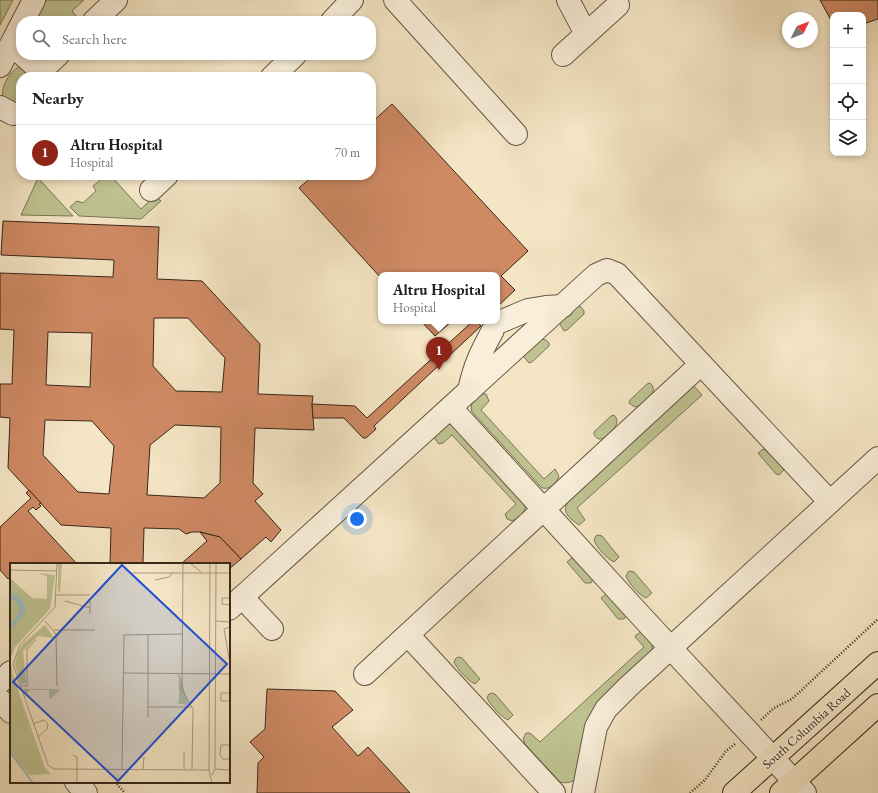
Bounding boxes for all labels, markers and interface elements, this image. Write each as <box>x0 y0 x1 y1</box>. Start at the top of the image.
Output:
north arrow <box>782 12 818 48</box>
map controls <box>830 12 866 156</box>
button: + <box>830 12 866 48</box>
search box <box>16 16 376 60</box>
icon: search <box>30 27 52 49</box>
text: Search here <box>62 29 127 48</box>
button: − <box>830 48 866 84</box>
button: locate <box>830 84 866 120</box>
text: Nearby <box>32 87 84 109</box>
button: layers <box>830 120 866 156</box>
text: Altru Hospital <box>70 135 163 154</box>
text: 1 <box>42 144 48 161</box>
text: 70 m <box>335 144 360 161</box>
text: Hospital <box>70 154 114 171</box>
popup <box>378 272 500 324</box>
text: Altru Hospital <box>393 280 485 299</box>
text: Hospital <box>393 299 436 316</box>
pin: 1 <box>426 337 452 370</box>
your location <box>347 509 367 529</box>
inset map <box>10 563 230 783</box>
street label: South Columbia Road <box>759 684 854 773</box>

